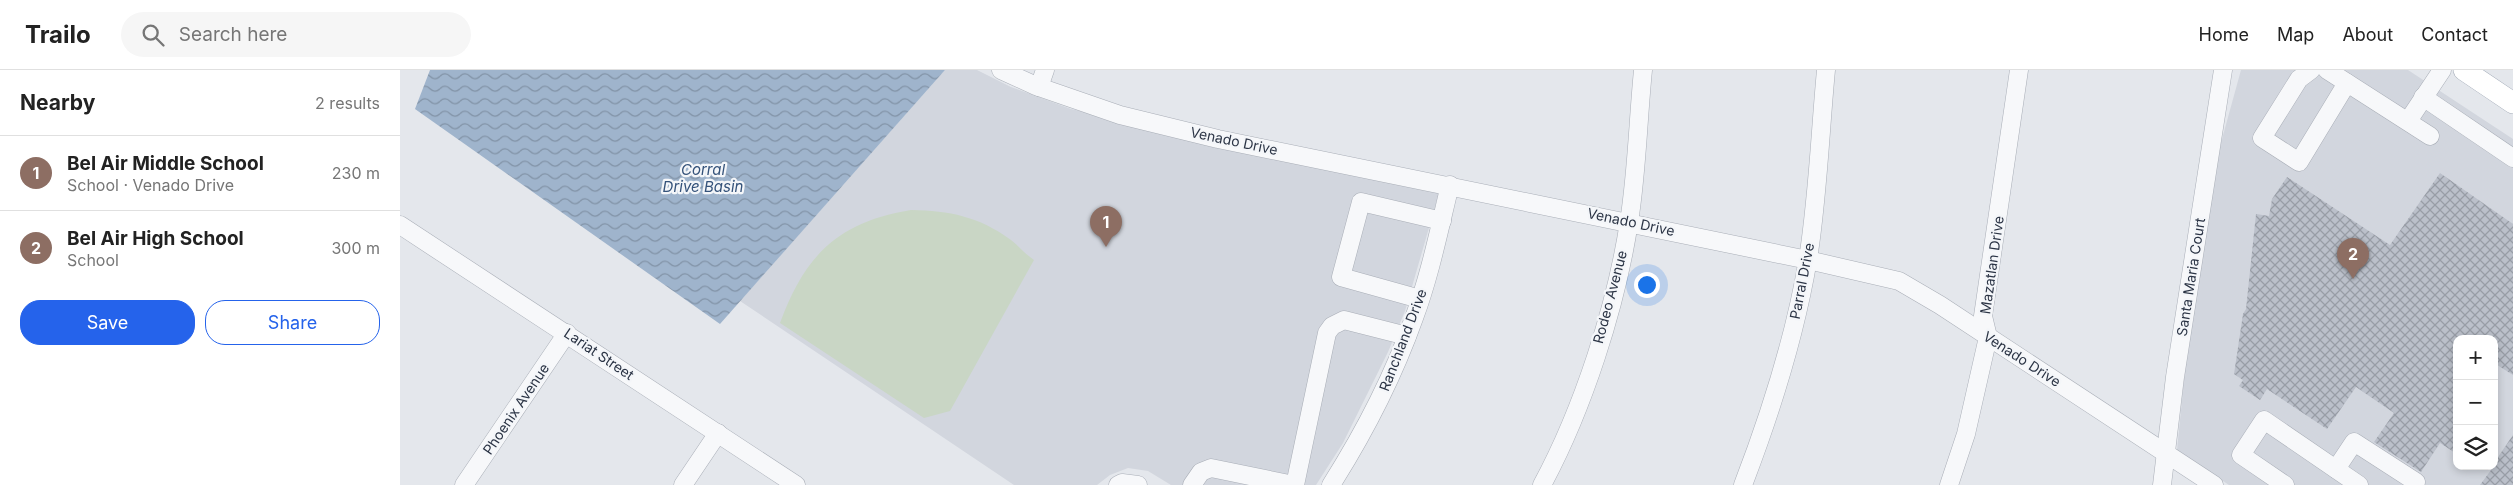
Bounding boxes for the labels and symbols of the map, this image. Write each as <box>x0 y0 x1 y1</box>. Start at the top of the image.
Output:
street label: Venado Drive <box>1189 123 1279 158</box>
water label: Corral Drive Basin <box>663 160 744 196</box>
street label: Venado Drive <box>1586 204 1676 239</box>
pin: 1 <box>1090 206 1122 247</box>
street label: Mazatlan Drive <box>1976 215 2007 315</box>
street label: Santa Maria Court <box>2173 216 2208 337</box>
pin: 2 <box>2337 238 2369 279</box>
street label: Parral Drive <box>1786 241 1817 321</box>
street label: Rodeo Avenue <box>1589 249 1630 345</box>
your location <box>1634 272 1660 298</box>
street label: Ranchland Drive <box>1375 286 1430 393</box>
street label: Lariat Street <box>561 324 638 383</box>
street label: Venado Drive <box>1980 327 2064 390</box>
street label: Phoenix Avenue <box>479 360 552 457</box>

